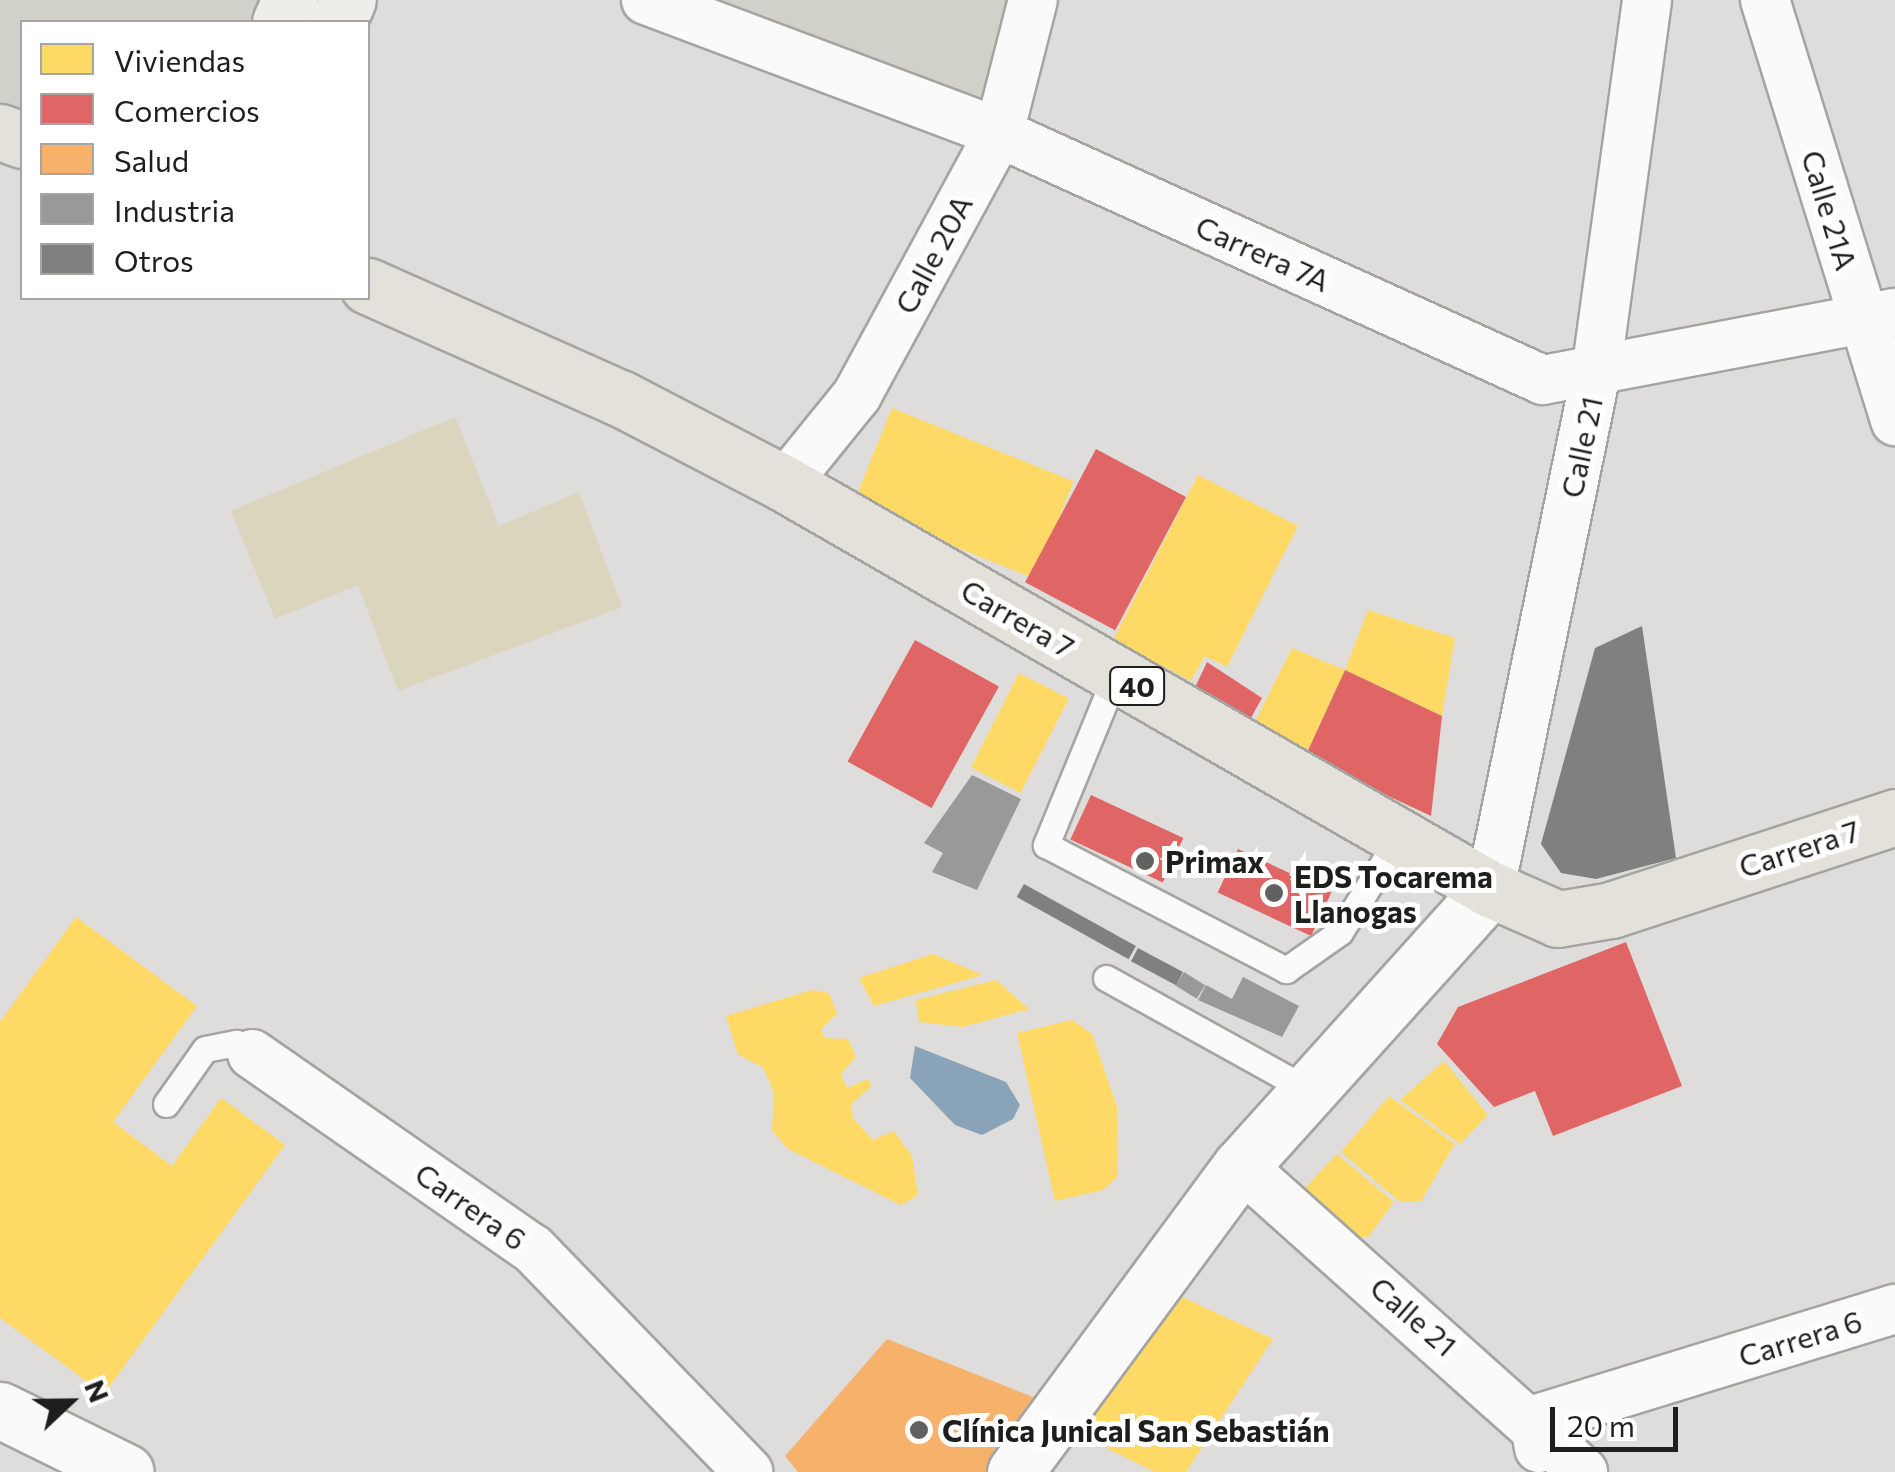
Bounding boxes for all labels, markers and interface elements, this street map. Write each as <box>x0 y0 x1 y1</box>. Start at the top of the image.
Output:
legend <box>20 20 370 300</box>
text: Viviendas <box>114 41 245 78</box>
text: Comercios <box>114 91 260 128</box>
text: Salud <box>114 141 189 178</box>
street label: Calle 21A <box>1795 146 1865 274</box>
street label: Calle 20A <box>887 189 979 319</box>
text: Industria <box>114 191 235 228</box>
street label: Carrera 7A <box>1191 208 1335 298</box>
text: Otros <box>114 241 194 278</box>
street label: Calle 21 <box>1553 393 1609 501</box>
street label: Carrera 7 <box>955 571 1081 665</box>
road number: 40 <box>1107 663 1167 709</box>
street label: Carrera 7 <box>1734 812 1864 884</box>
place label: Primax <box>1165 843 1264 879</box>
marker: Primax <box>1134 850 1156 872</box>
place label: EDS Tocarema Llanogas <box>1294 858 1493 928</box>
marker: EDS Tocarema Llanogas <box>1263 882 1285 904</box>
street label: Carrera 6 <box>409 1155 533 1257</box>
street label: Calle 21 <box>1364 1269 1464 1363</box>
street label: Carrera 6 <box>1734 1302 1866 1374</box>
north arrow <box>20 1352 120 1452</box>
text: N <box>78 1375 118 1407</box>
scale bar <box>1555 1387 1682 1449</box>
text: 20 m <box>1567 1406 1635 1443</box>
place label: Clínica Junical San Sebastián <box>942 1412 1330 1448</box>
marker: Clínica Junical San Sebastián <box>906 1417 932 1443</box>

